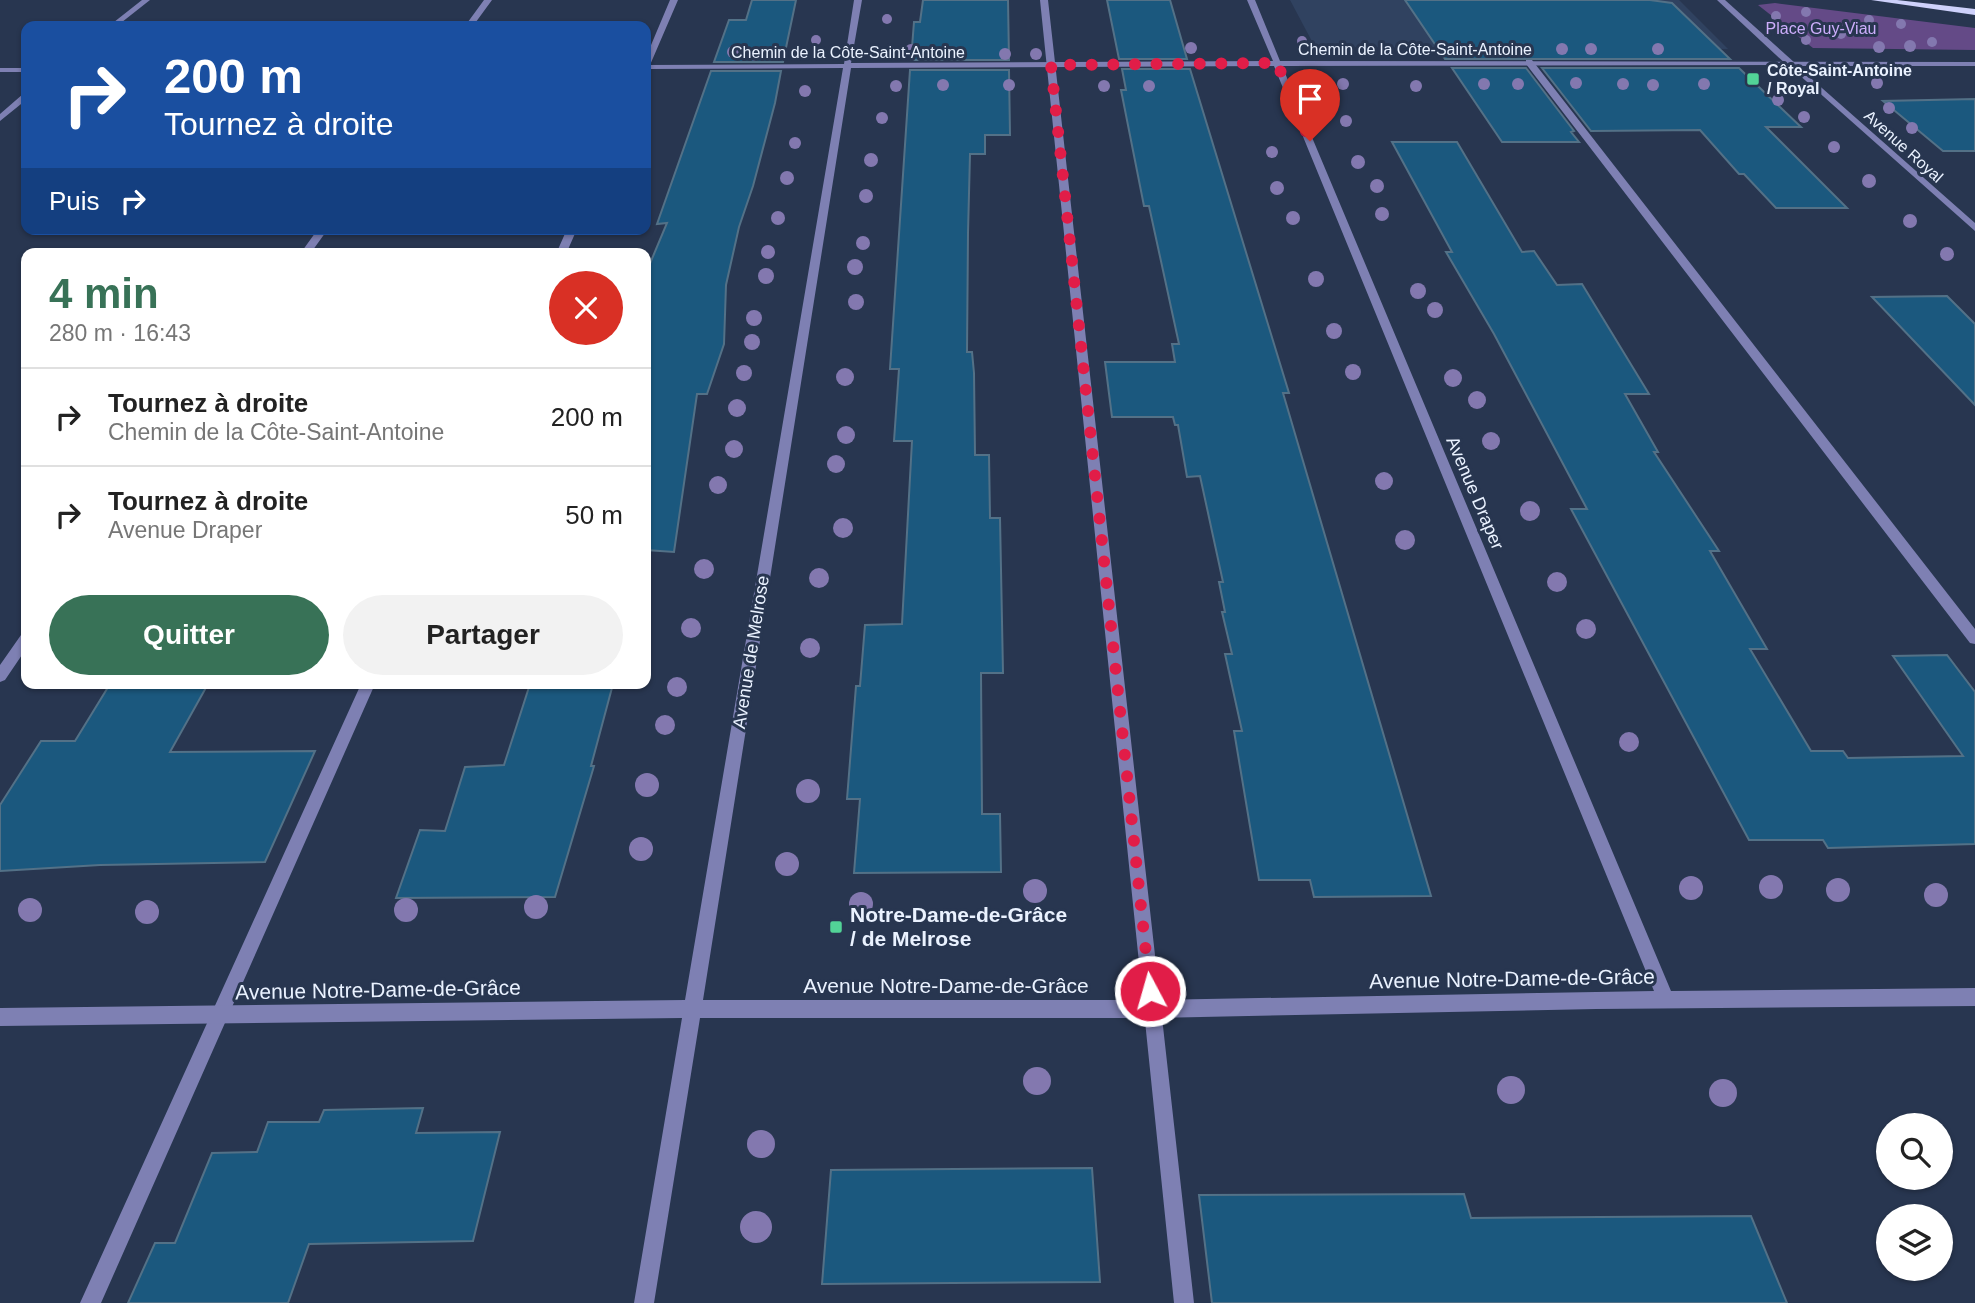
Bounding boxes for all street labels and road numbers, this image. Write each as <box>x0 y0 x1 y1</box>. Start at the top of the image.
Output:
street label: Chemin de la Côte-Saint-Antoine <box>1298 41 1532 58</box>
street label: Chemin de la Côte-Saint-Antoine <box>731 44 965 61</box>
street label: Avenue Royal <box>1861 107 1946 186</box>
street label: Avenue Draper <box>1442 434 1508 552</box>
street label: Avenue de Melrose <box>729 574 773 730</box>
street label: Avenue Notre-Dame-de-Grâce <box>1369 965 1655 992</box>
street label: Avenue Notre-Dame-de-Grâce <box>803 974 1089 997</box>
street label: Avenue Notre-Dame-de-Grâce <box>235 976 521 1003</box>

